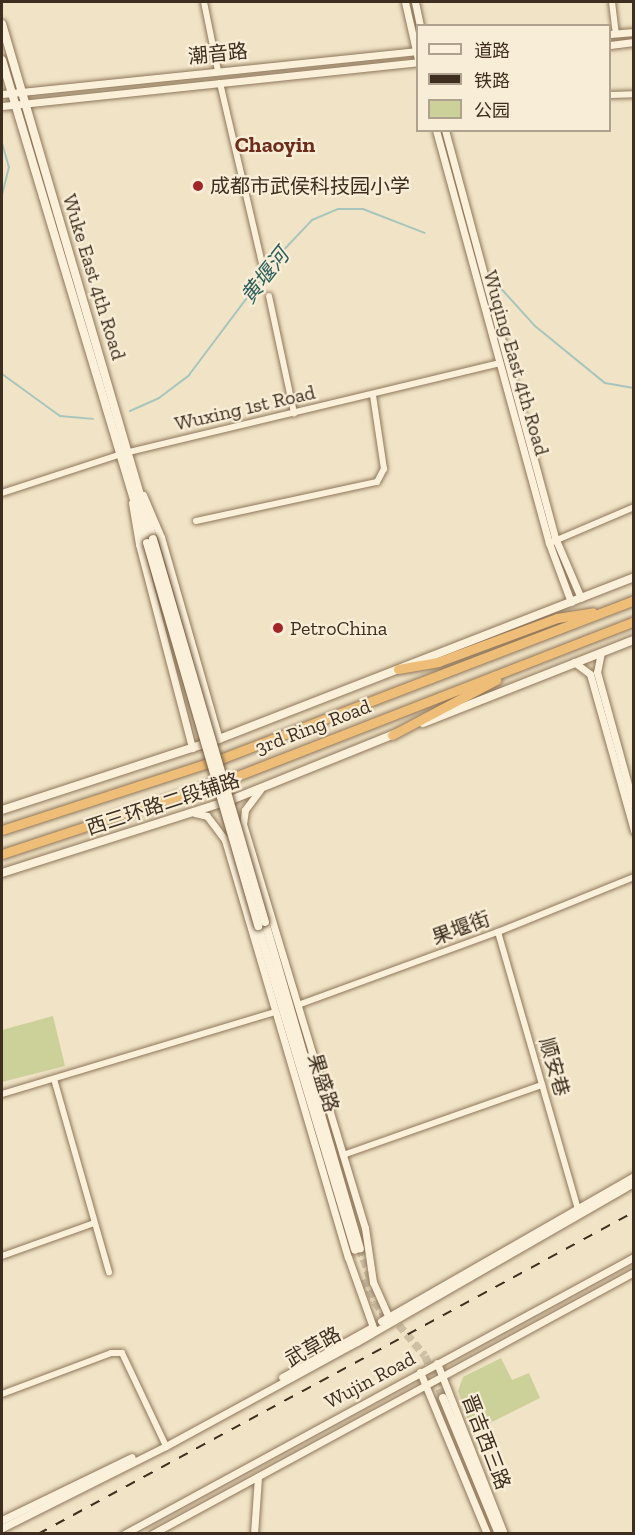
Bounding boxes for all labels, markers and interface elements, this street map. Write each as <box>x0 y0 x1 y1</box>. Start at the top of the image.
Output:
legend <box>416 24 611 132</box>
street label: 潮音路 <box>187 39 249 69</box>
text: 道路 <box>474 40 510 62</box>
text: 铁路 <box>474 70 510 92</box>
text: 公园 <box>474 100 510 122</box>
district label: Chaoyin <box>235 132 315 158</box>
place label: 成都市武侯科技园小学 <box>210 174 410 198</box>
marker: 成都市武侯科技园小学 <box>191 179 205 193</box>
street label: Wuke East 4th Road <box>57 191 131 363</box>
water label: 黄堰河 <box>236 243 294 309</box>
street label: Wuqing East 4th Road <box>478 268 554 458</box>
street label: Wuxing 1st Road <box>172 380 318 436</box>
place label: PetroChina <box>290 616 387 640</box>
marker: PetroChina <box>271 621 285 635</box>
street label: 3rd Ring Road <box>252 694 374 760</box>
street label: 西三环路二段辅路 <box>83 768 243 840</box>
street label: 果堰街 <box>429 906 493 950</box>
street label: 顺安巷 <box>534 1035 574 1099</box>
street label: 果盛路 <box>303 1051 343 1115</box>
street label: 武草路 <box>281 1322 345 1372</box>
street label: Wujin Road <box>321 1346 419 1414</box>
street label: 晋吉西三路 <box>457 1391 515 1493</box>

